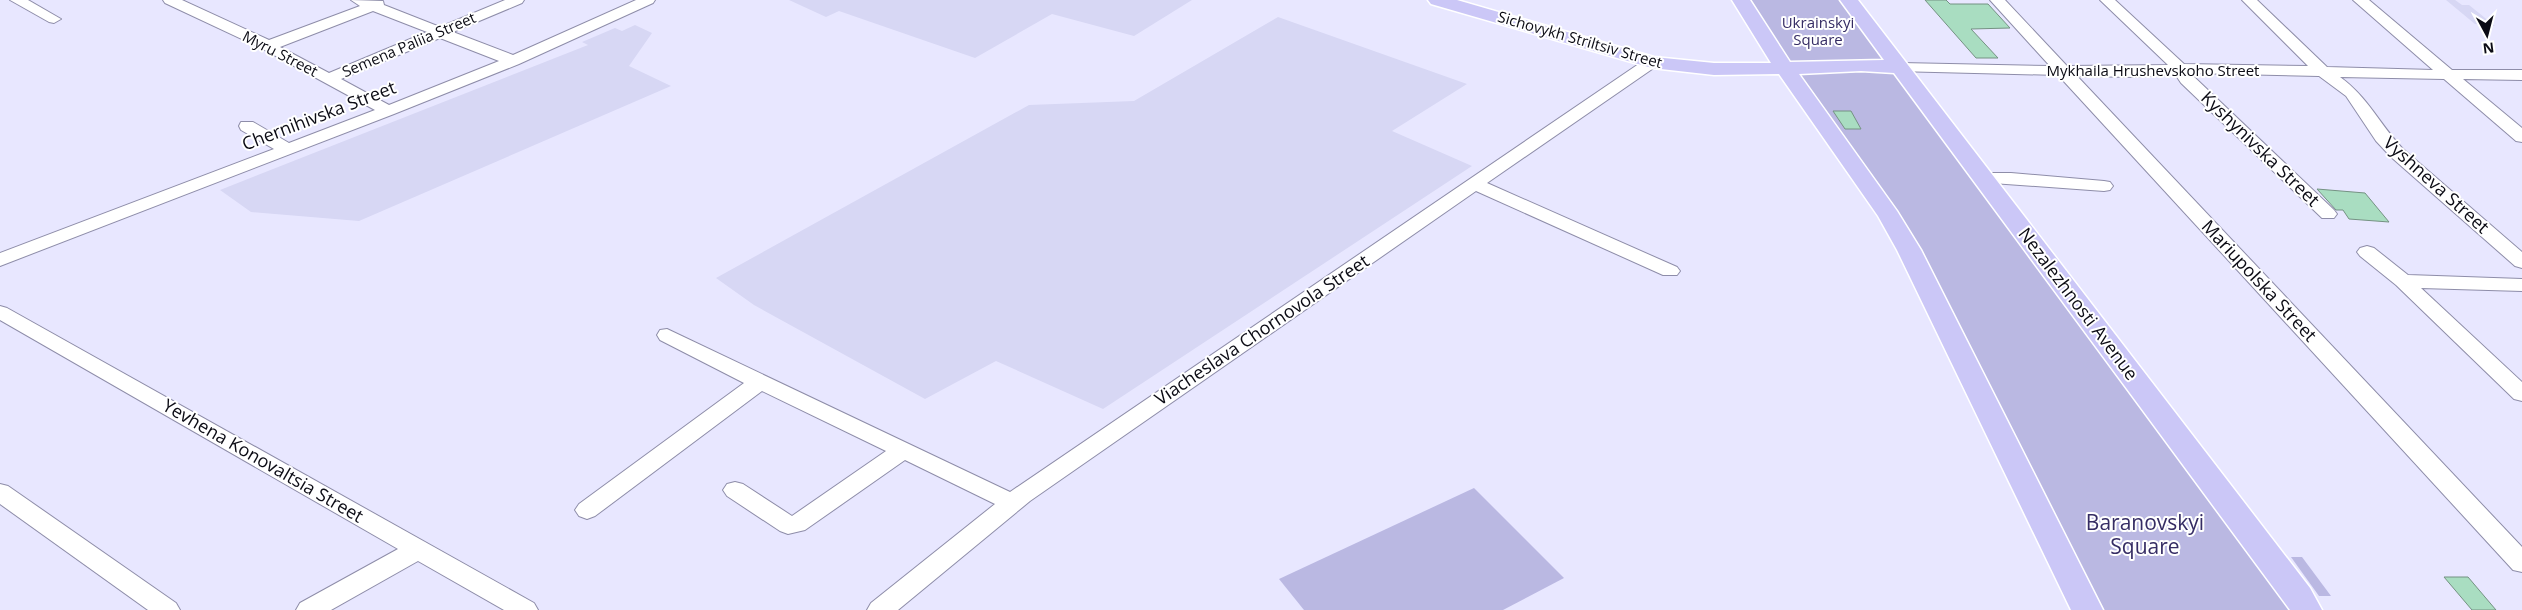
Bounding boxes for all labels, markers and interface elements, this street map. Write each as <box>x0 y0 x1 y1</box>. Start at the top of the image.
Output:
street label: Sichovykh Striltsiv Street <box>1496 6 1665 72</box>
street label: Semena Paliia Street <box>339 7 478 81</box>
north arrow <box>2462 10 2512 60</box>
park label: Ukrainskyi Square <box>1782 12 1854 49</box>
street label: Myru Street <box>239 26 322 81</box>
text: N <box>2482 38 2495 59</box>
street label: Mykhaila Hrushevskoho Street <box>2047 60 2259 80</box>
street label: Chernihivska Street <box>238 75 399 155</box>
street label: Kyshynivska Street <box>2196 85 2325 211</box>
street label: Vyshneva Street <box>2379 130 2495 238</box>
street label: Mariupolska Street <box>2197 214 2323 346</box>
street label: Nezalezhnosti Avenue <box>2014 222 2144 384</box>
street label: Viacheslava Chornovola Street <box>1150 248 1373 410</box>
street label: Yevhena Konovaltsia Street <box>159 393 368 527</box>
park label: Baranovskyi Square <box>2086 508 2204 560</box>

